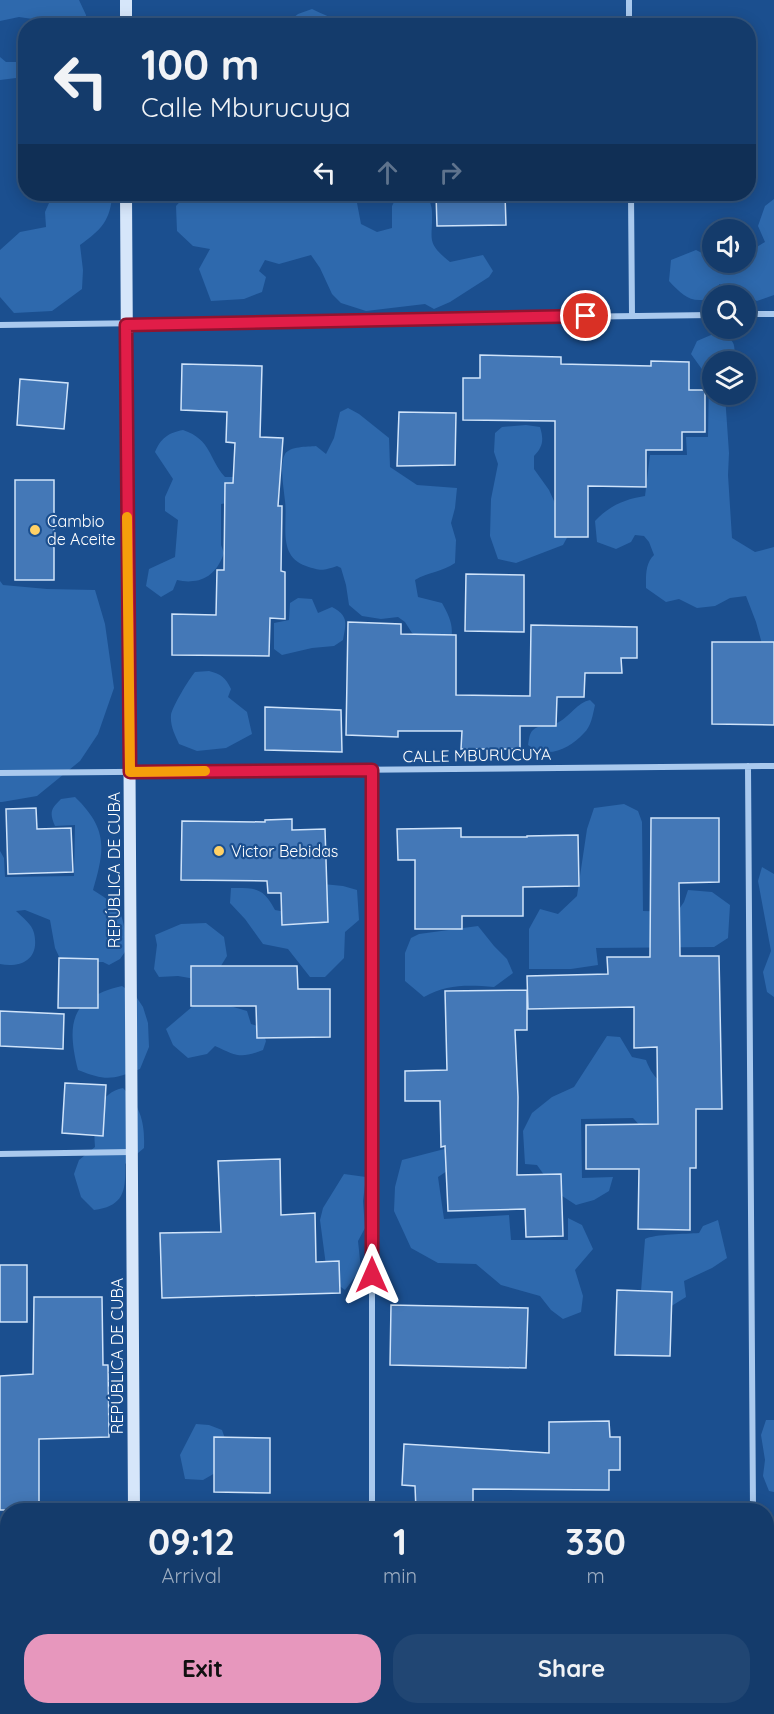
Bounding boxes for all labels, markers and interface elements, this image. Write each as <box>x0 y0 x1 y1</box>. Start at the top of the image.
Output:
text: 100 m <box>141 38 259 91</box>
icon: left <box>42 42 120 120</box>
text: Calle Mburucuya <box>141 90 351 124</box>
icon: left <box>308 156 341 189</box>
icon: ahead <box>371 156 404 189</box>
icon: right <box>434 156 467 189</box>
map controls <box>702 219 756 405</box>
button: sound <box>702 219 756 273</box>
button: search <box>702 285 756 339</box>
pin <box>560 290 611 341</box>
icon: arrive <box>569 299 602 332</box>
button: layers <box>702 351 756 405</box>
place label: Cambio de Aceite <box>47 511 116 549</box>
marker: Cambio de Aceite <box>28 523 42 537</box>
street label: CALLE MBURUCUYA <box>402 744 552 766</box>
street label: REPÚBLICA DE CUBA <box>104 792 124 948</box>
place label: Victor Bebidas <box>231 841 338 861</box>
marker: Victor Bebidas <box>212 844 226 858</box>
position arrow <box>340 1243 404 1307</box>
street label: REPÚBLICA DE CUBA <box>107 1278 127 1434</box>
text: 09:12 <box>148 1519 235 1564</box>
text: 1 <box>393 1519 407 1564</box>
text: 330 <box>565 1519 626 1564</box>
text: Arrival <box>162 1563 221 1588</box>
text: min <box>383 1563 417 1588</box>
text: m <box>586 1563 605 1588</box>
button: Exit <box>24 1634 381 1703</box>
button: Share <box>393 1634 750 1703</box>

